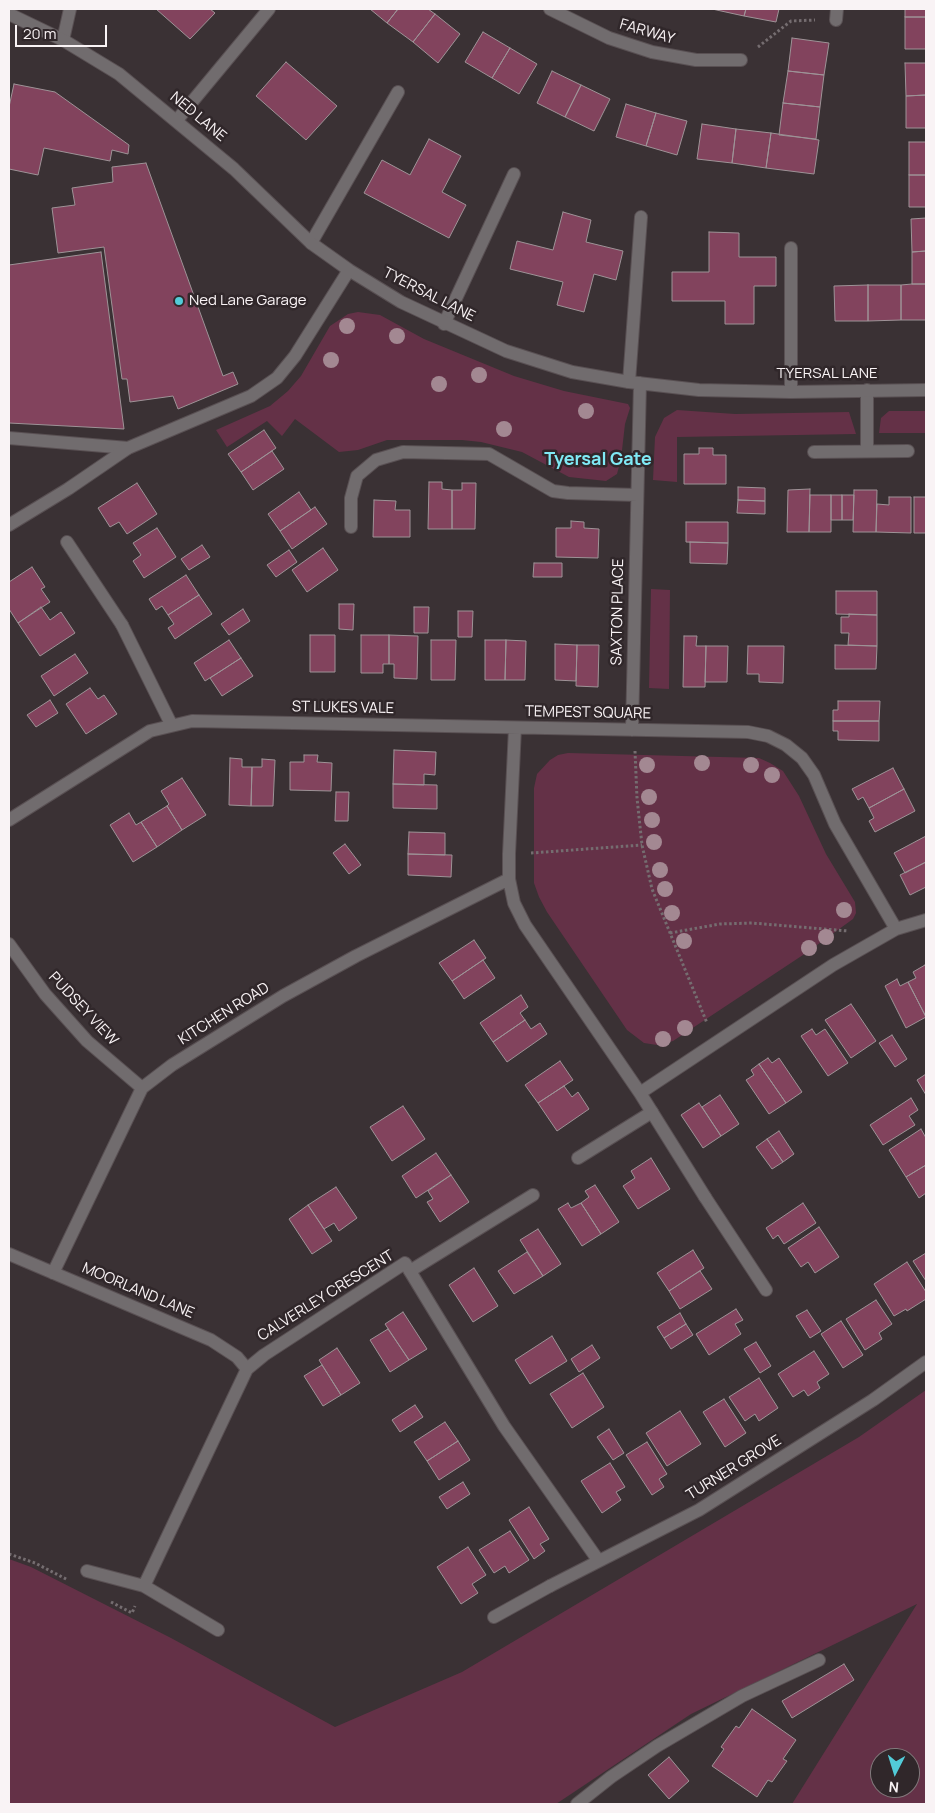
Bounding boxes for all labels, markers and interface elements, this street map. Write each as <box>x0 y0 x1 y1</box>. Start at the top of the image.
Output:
scale bar <box>18 15 110 47</box>
street label: FARWAY <box>617 16 677 48</box>
text: 20 m <box>23 23 56 44</box>
street label: NED LANE <box>166 88 230 146</box>
street label: TYERSAL LANE <box>380 264 478 326</box>
place label: Ned Lane Garage <box>189 292 307 310</box>
marker: Ned Lane Garage <box>173 295 185 307</box>
street label: TYERSAL LANE <box>776 365 878 383</box>
district label: Tyersal Gate <box>544 449 652 471</box>
street label: SAXTON PLACE <box>608 558 628 666</box>
street label: ST LUKES VALE <box>292 698 394 718</box>
street label: TEMPEST SQUARE <box>525 703 651 723</box>
street label: PUDSEY VIEW <box>44 969 122 1049</box>
street label: KITCHEN ROAD <box>175 979 273 1049</box>
street label: CALVERLEY CRESCENT <box>255 1247 397 1345</box>
street label: MOORLAND LANE <box>79 1259 197 1323</box>
street label: TURNER GROVE <box>683 1432 785 1504</box>
north arrow <box>870 1748 920 1798</box>
text: N <box>888 1778 900 1797</box>

